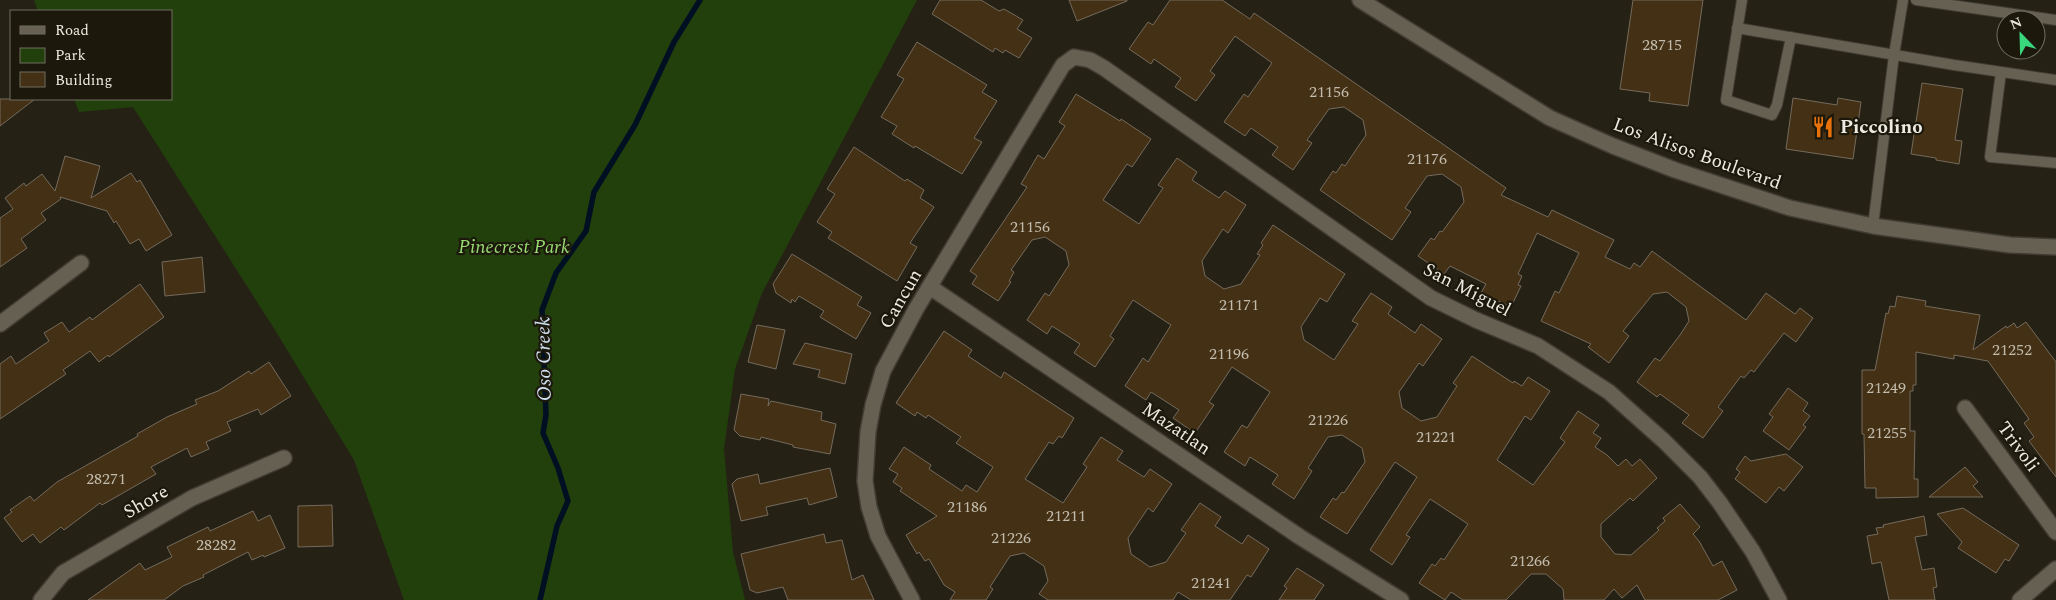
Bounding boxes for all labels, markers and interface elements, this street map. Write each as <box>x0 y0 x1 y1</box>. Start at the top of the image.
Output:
legend <box>10 10 172 100</box>
north arrow <box>1996 10 2046 60</box>
text: N <box>2007 12 2025 35</box>
text: Road <box>55 19 89 42</box>
house number: 28715 <box>1642 33 1682 57</box>
text: Park <box>55 44 86 67</box>
text: Building <box>55 69 112 92</box>
house number: 21156 <box>1309 80 1349 104</box>
street label: Los Alisos Boulevard <box>1609 110 1785 198</box>
place label: Piccolino <box>1840 113 1923 142</box>
restaurant icon: Piccolino <box>1810 114 1836 140</box>
house number: 21176 <box>1407 147 1447 171</box>
house number: 21156 <box>1010 215 1050 239</box>
park label: Pinecrest Park <box>458 233 570 262</box>
street label: San Miguel <box>1418 255 1516 325</box>
street label: Cancun <box>872 264 930 334</box>
house number: 21171 <box>1219 293 1259 317</box>
water label: Oso Creek <box>528 316 560 401</box>
house number: 21252 <box>1992 338 2032 362</box>
house number: 21196 <box>1209 342 1249 366</box>
house number: 21249 <box>1866 376 1906 400</box>
street label: Mazatlan <box>1135 395 1217 463</box>
house number: 21226 <box>1308 408 1348 432</box>
street label: Trivoli <box>1990 416 2046 478</box>
house number: 21255 <box>1867 421 1907 445</box>
house number: 21221 <box>1416 425 1456 449</box>
house number: 28271 <box>86 467 126 491</box>
street label: Shore <box>118 477 174 527</box>
house number: 21186 <box>947 495 987 519</box>
house number: 21211 <box>1046 504 1086 528</box>
house number: 21226 <box>991 526 1031 550</box>
house number: 28282 <box>196 533 236 557</box>
house number: 21266 <box>1510 549 1550 573</box>
house number: 21241 <box>1191 571 1231 595</box>

